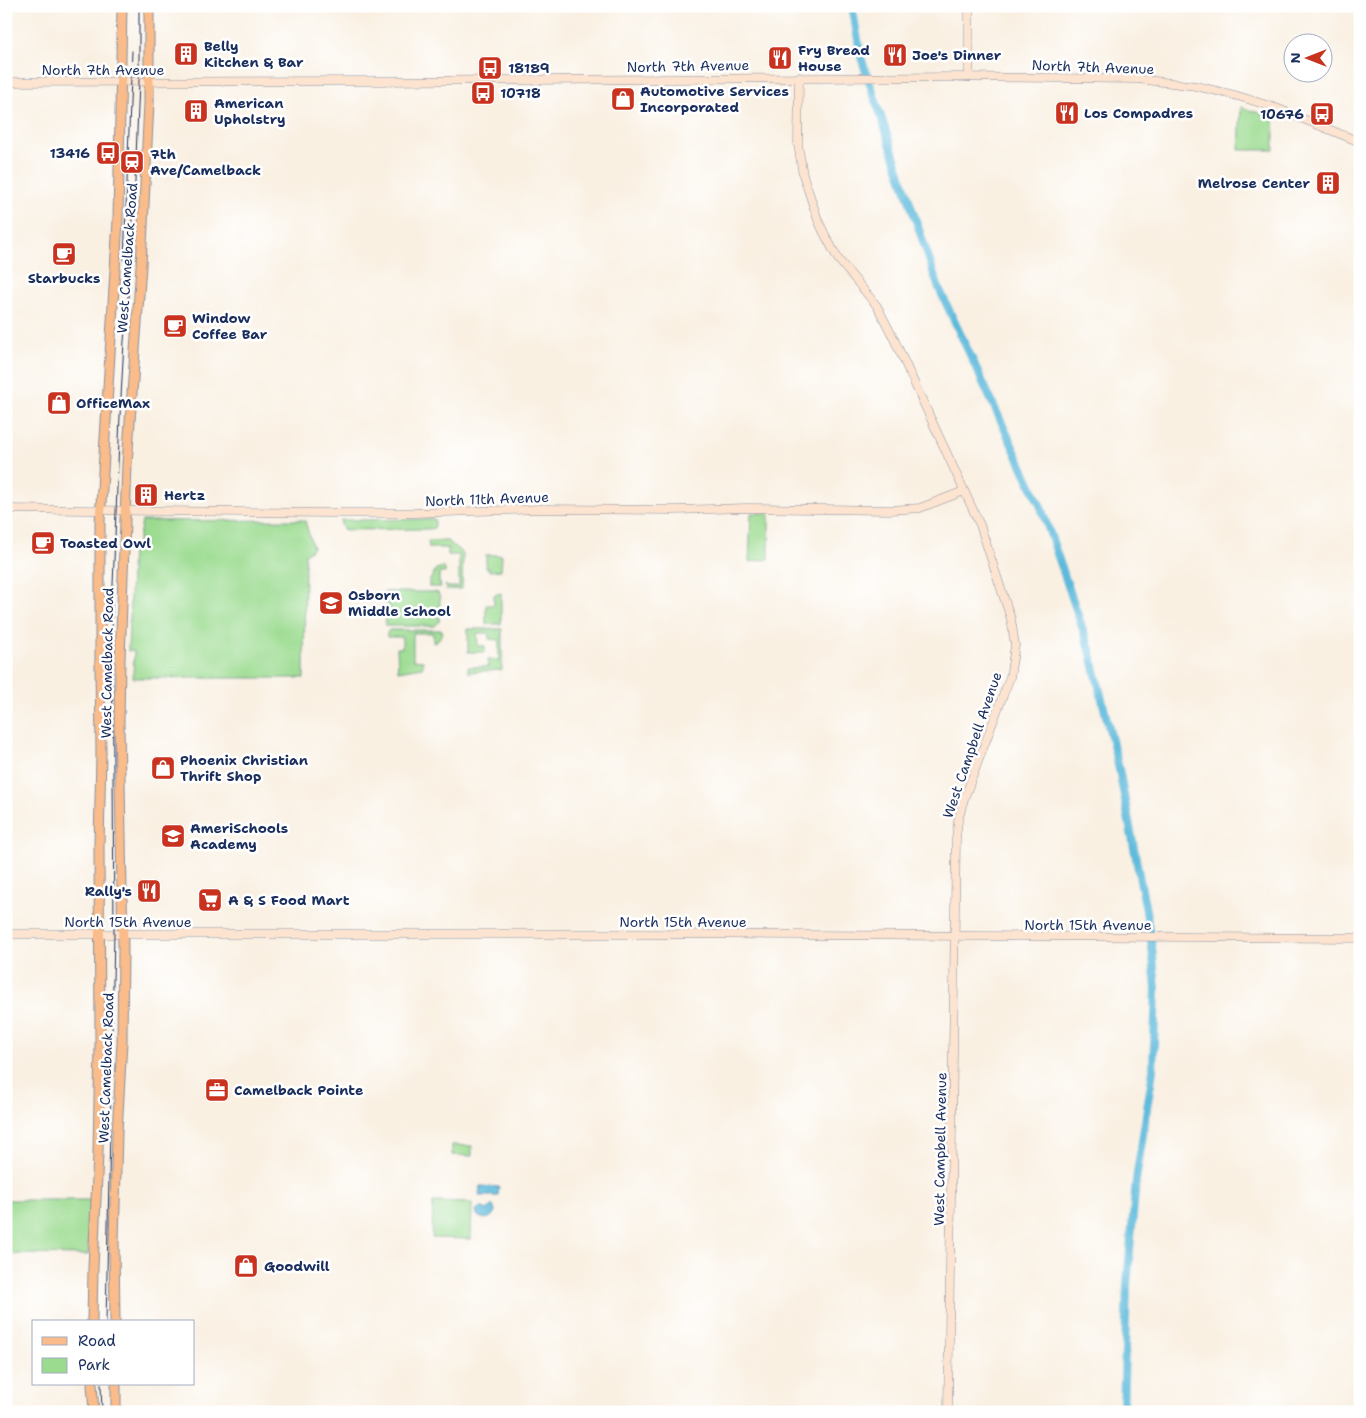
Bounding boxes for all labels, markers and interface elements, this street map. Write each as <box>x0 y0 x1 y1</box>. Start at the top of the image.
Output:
north arrow <box>1284 32 1334 82</box>
place label: Belly Kitchen & Bar <box>204 37 304 71</box>
building icon: Belly Kitchen & Bar <box>173 41 199 67</box>
place label: Fry Bread House <box>798 41 870 75</box>
restaurant icon: Joe's Dinner <box>882 42 908 68</box>
restaurant icon: Fry Bread House <box>767 45 793 71</box>
place label: Joe's Dinner <box>912 46 1002 64</box>
text: N <box>1286 52 1304 64</box>
bus stop icon: 18189 <box>477 55 503 81</box>
street label: North 7th Avenue <box>626 56 750 76</box>
street label: North 7th Avenue <box>1031 56 1155 78</box>
place label: 18189 <box>508 59 550 77</box>
street label: North 7th Avenue <box>42 61 164 79</box>
bus stop icon: 10718 <box>470 80 496 106</box>
place label: Automotive Services Incorporated <box>640 82 789 116</box>
place label: 10718 <box>500 84 541 102</box>
shop icon: Automotive Services Incorporated <box>610 86 636 112</box>
place label: American Upholstry <box>214 94 286 128</box>
building icon: American Upholstry <box>183 98 209 124</box>
restaurant icon: Los Compadres <box>1054 100 1080 126</box>
bus stop icon: 10676 <box>1309 101 1335 127</box>
place label: Los Compadres <box>1084 104 1193 122</box>
place label: 10676 <box>1260 105 1304 123</box>
bus stop icon: 13416 <box>95 140 121 166</box>
place label: 13416 <box>49 144 90 162</box>
place label: 7th Ave/Camelback <box>150 145 261 179</box>
station icon: 7th Ave/Camelback <box>119 149 145 175</box>
building icon: Melrose Center <box>1315 170 1341 196</box>
place label: Melrose Center <box>1198 174 1310 192</box>
street label: West Camelback Road <box>113 182 141 334</box>
cafe icon: Starbucks <box>51 241 77 267</box>
place label: Starbucks <box>28 269 100 287</box>
place label: Window Coffee Bar <box>192 309 268 343</box>
cafe icon: Window Coffee Bar <box>162 313 188 339</box>
shop icon: OfficeMax <box>46 390 72 416</box>
place label: OfficeMax <box>76 394 150 412</box>
building icon: Hertz <box>133 482 159 508</box>
place label: Hertz <box>164 486 206 504</box>
street label: North 11th Avenue <box>425 488 549 510</box>
cafe icon: Toasted Owl <box>30 530 56 556</box>
place label: Toasted Owl <box>60 534 151 552</box>
place label: Osborn Middle School <box>348 586 451 620</box>
street label: West Camelback Road <box>97 587 117 739</box>
school or university icon: Osborn Middle School <box>318 590 344 616</box>
street label: West Campbell Avenue <box>938 669 1006 821</box>
place label: Phoenix Christian Thrift Shop <box>180 751 308 785</box>
shop icon: Phoenix Christian Thrift Shop <box>150 755 176 781</box>
place label: AmeriSchools Academy <box>190 819 288 853</box>
school or university icon: AmeriSchools Academy <box>160 823 186 849</box>
restaurant icon: Rally's <box>136 878 162 904</box>
place label: Rally's <box>85 882 132 900</box>
supermarket icon: A & S Food Mart <box>197 887 223 913</box>
place label: A & S Food Mart <box>228 891 350 909</box>
street label: North 15th Avenue <box>64 913 192 931</box>
street label: North 15th Avenue <box>619 913 747 931</box>
street label: North 15th Avenue <box>1024 916 1152 934</box>
street label: West Camelback Road <box>94 992 118 1144</box>
street label: West Campbell Avenue <box>930 1072 950 1226</box>
office icon: Camelback Pointe <box>204 1077 230 1103</box>
place label: Camelback Pointe <box>234 1081 363 1099</box>
shop icon: Goodwill <box>233 1253 259 1279</box>
place label: Goodwill <box>264 1257 330 1275</box>
legend <box>32 1320 195 1386</box>
text: Road <box>78 1331 116 1351</box>
text: Park <box>78 1355 110 1375</box>

